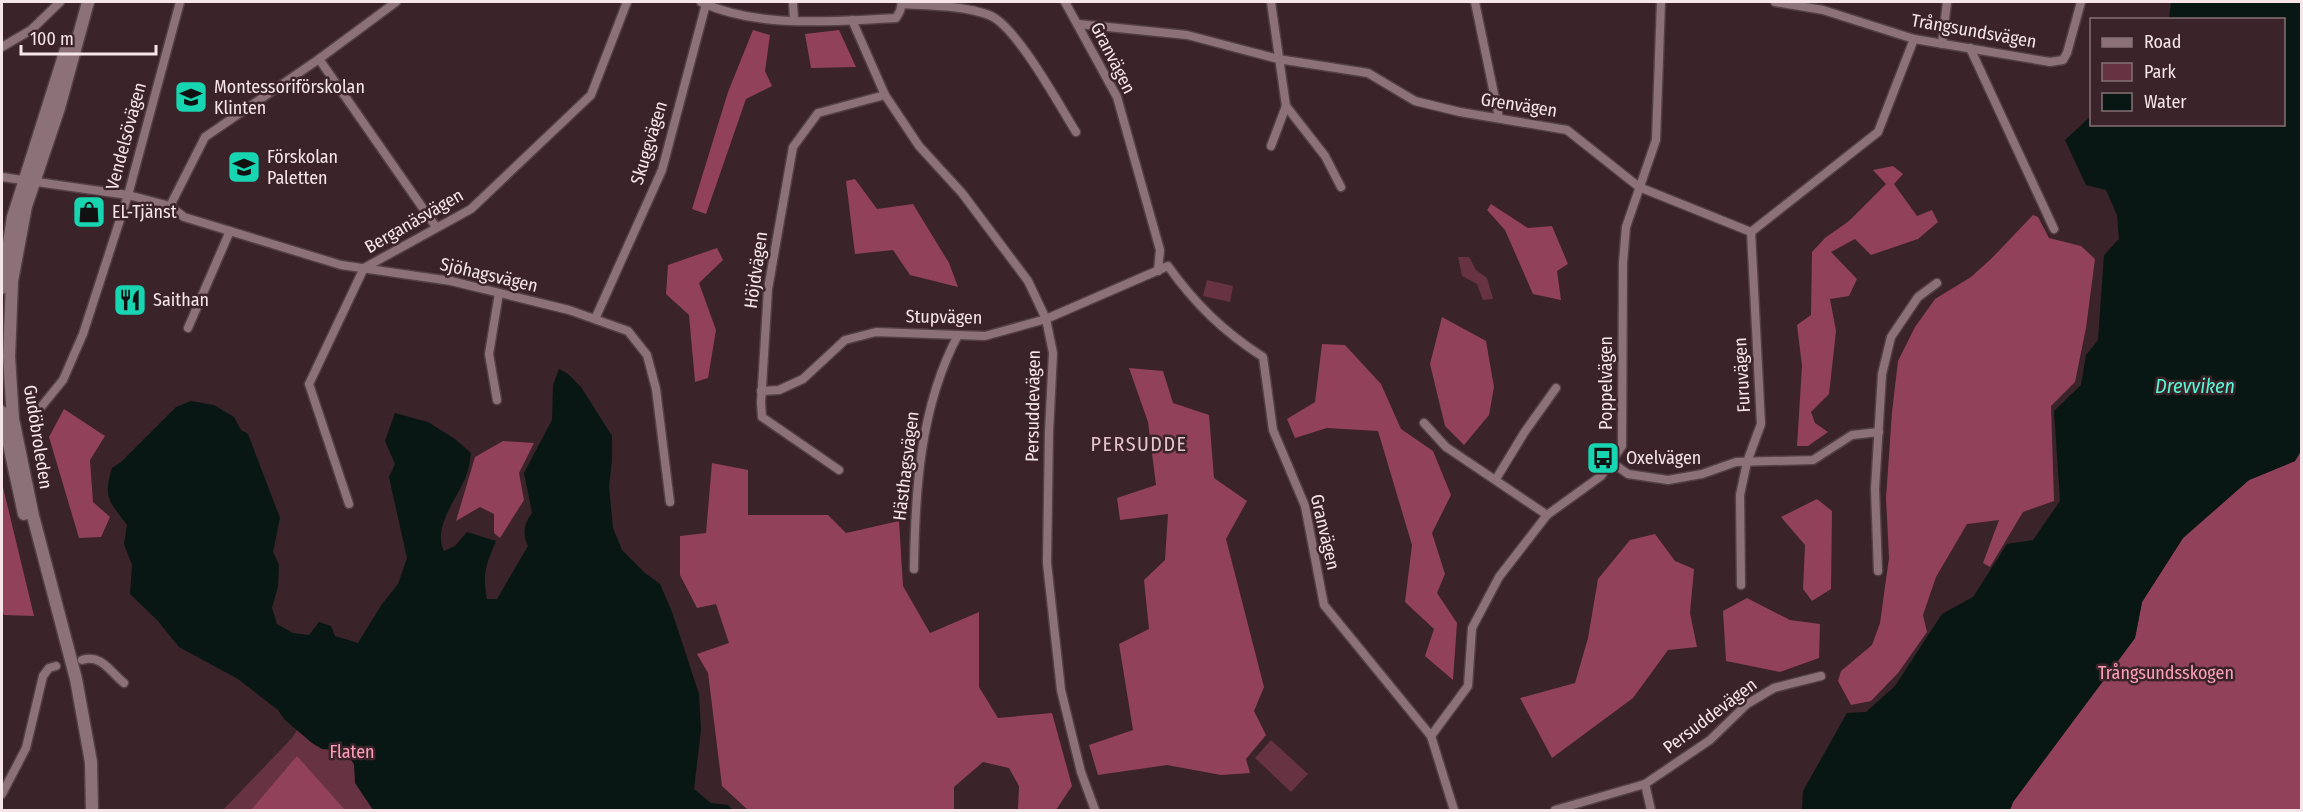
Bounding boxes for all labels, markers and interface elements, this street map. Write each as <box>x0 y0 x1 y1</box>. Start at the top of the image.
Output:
street label: Trångsundsvägen <box>1910 9 2038 53</box>
scale bar <box>21 18 156 56</box>
legend <box>2090 18 2285 126</box>
street label: Granvägen <box>1086 19 1140 97</box>
text: 100 m <box>30 28 74 50</box>
text: Road <box>2144 31 2181 53</box>
text: Park <box>2144 61 2177 83</box>
place label: Montessoriförskolan Klinten <box>214 76 365 119</box>
school or university icon: Montessoriförskolan Klinten <box>173 79 209 115</box>
street label: Vendelsövägen <box>101 80 151 192</box>
street label: Grenvägen <box>1479 88 1559 122</box>
text: Water <box>2144 91 2187 113</box>
street label: Skuggvägen <box>626 98 672 188</box>
place label: Förskolan Paletten <box>267 146 338 189</box>
school or university icon: Förskolan Paletten <box>226 149 262 185</box>
street label: Berganäsvägen <box>361 184 467 258</box>
shop icon: EL-Tjänst <box>71 194 107 230</box>
place label: EL-Tjänst <box>112 201 177 223</box>
street label: Höjdvägen <box>740 230 772 310</box>
street label: Sjöhagsvägen <box>438 253 540 297</box>
restaurant icon: Saithan <box>112 282 148 318</box>
place label: Saithan <box>153 289 209 311</box>
street label: Stupvägen <box>905 305 983 329</box>
street label: Poppelvägen <box>1595 336 1617 430</box>
street label: Furuvägen <box>1729 337 1755 413</box>
street label: Persuddevägen <box>1021 350 1045 462</box>
water label: Drevviken <box>2155 374 2235 398</box>
street label: Gudöbroleden <box>19 383 57 491</box>
street label: Hästhagsvägen <box>888 410 924 522</box>
district label: PERSUDDE <box>1091 432 1187 456</box>
bus stop icon: Oxelvägen <box>1585 440 1621 476</box>
place label: Oxelvägen <box>1626 447 1701 469</box>
street label: Granvägen <box>1306 492 1344 572</box>
park label: Trångsundsskogen <box>2098 662 2234 684</box>
street label: Persuddevägen <box>1659 674 1761 758</box>
park label: Flaten <box>329 741 375 763</box>

